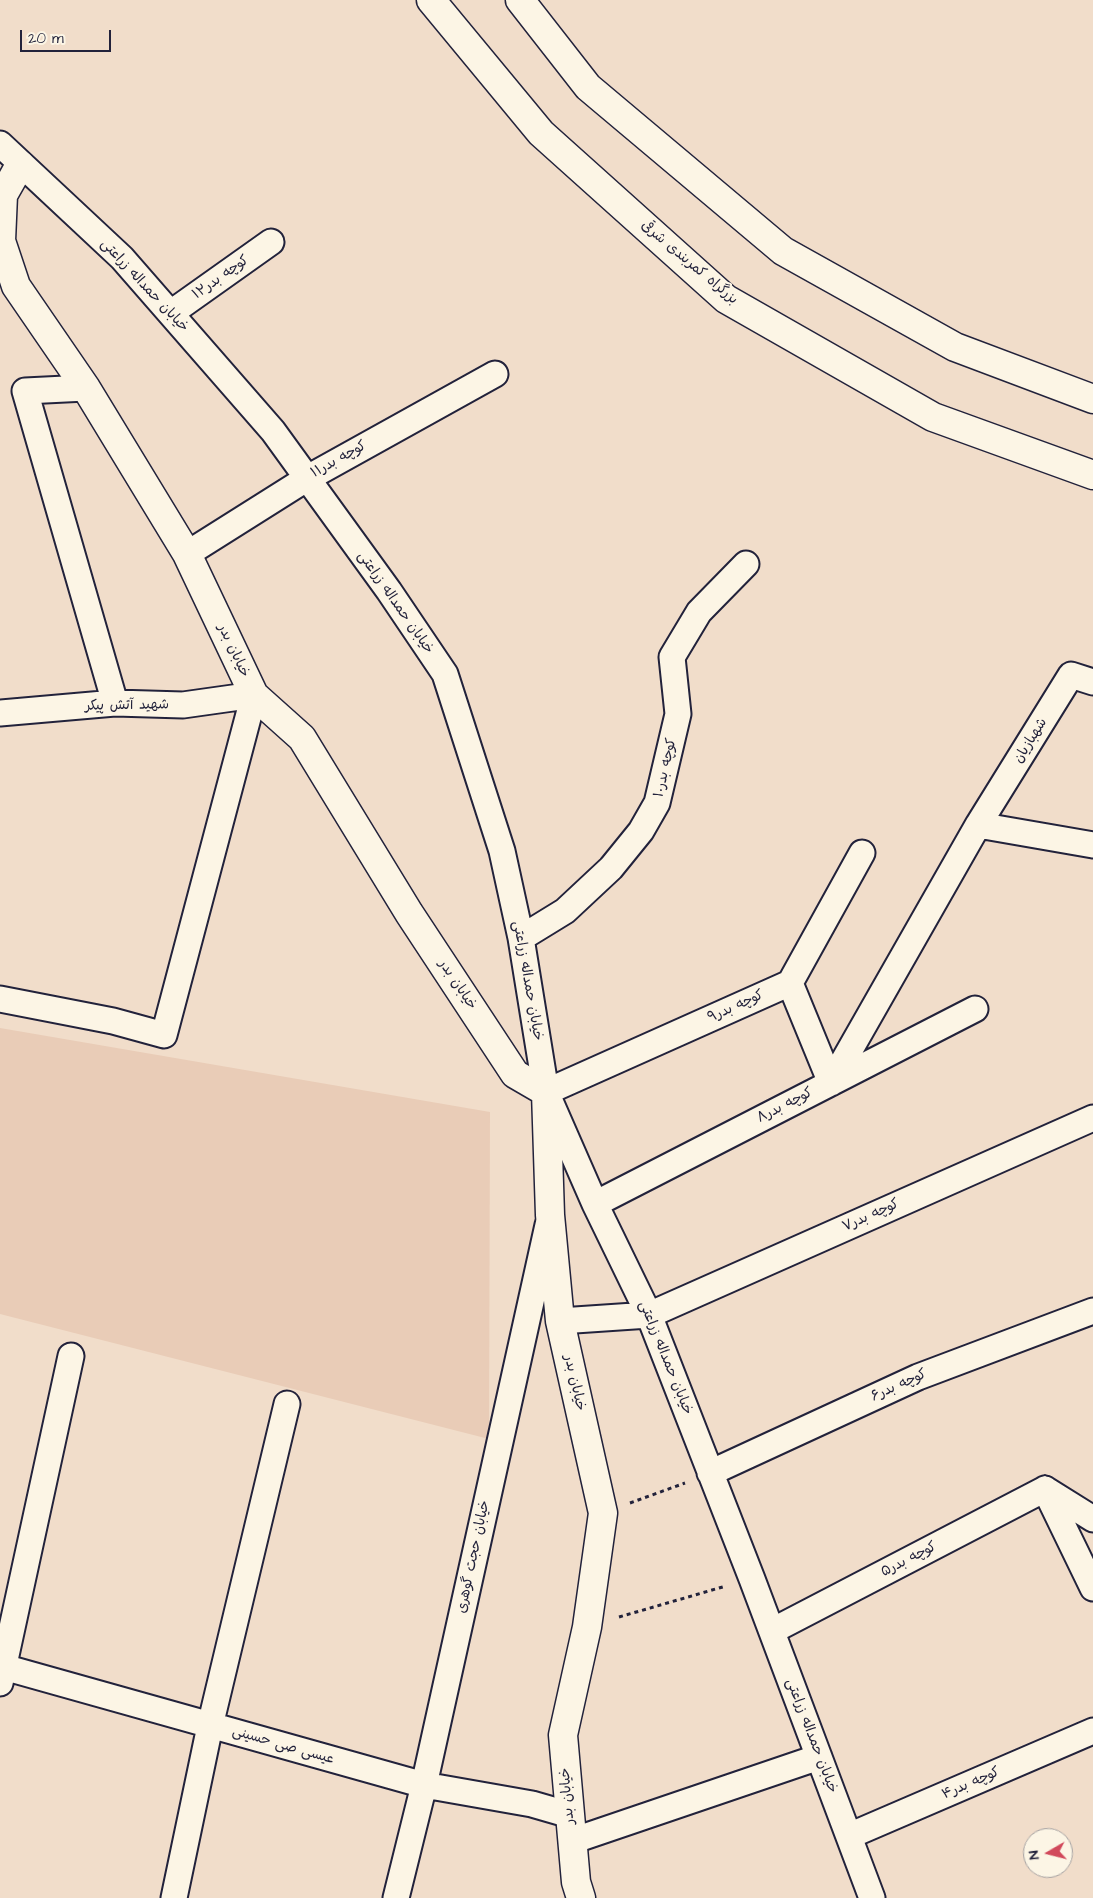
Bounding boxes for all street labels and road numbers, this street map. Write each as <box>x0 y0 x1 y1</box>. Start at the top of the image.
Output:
street label: بزرگراه کمربندی شرقی <box>637 218 741 308</box>
street label: خیابان حمداله زراعتی <box>97 236 191 336</box>
street label: کوچه بدر۱۲ <box>189 252 253 304</box>
street label: کوچه بدر۱۱ <box>308 438 370 482</box>
street label: خیابان حمداله زراعتی <box>353 549 437 657</box>
street label: خیابان بدر <box>213 622 253 680</box>
street label: شهید آتش پیکر <box>85 697 169 715</box>
street label: شهبازیان <box>1011 715 1051 767</box>
street label: کوچه بدر۱۰ <box>651 737 681 799</box>
street label: خیابان حمداله زراعتی <box>508 920 546 1042</box>
street label: خیابان بدر <box>434 957 480 1013</box>
street label: کوچه بدر۹ <box>705 987 767 1027</box>
street label: کوچه بدر۸ <box>754 1085 816 1127</box>
street label: کوچه بدر۷ <box>840 1196 902 1236</box>
street label: خیابان حمداله زراعتی <box>635 1299 695 1417</box>
street label: خیابان بدر <box>559 1353 589 1413</box>
street label: کوچه بدر۶ <box>869 1366 929 1406</box>
street label: خیابان حجت گوهری <box>454 1499 494 1615</box>
street label: کوچه بدر۵ <box>878 1539 940 1581</box>
street label: خیابان حمداله زراعتی <box>781 1676 841 1796</box>
street label: عیسی صی حسینی <box>230 1723 336 1769</box>
street label: کوچه بدر۴ <box>940 1764 1002 1804</box>
street label: خیابان بدر <box>557 1767 579 1825</box>

